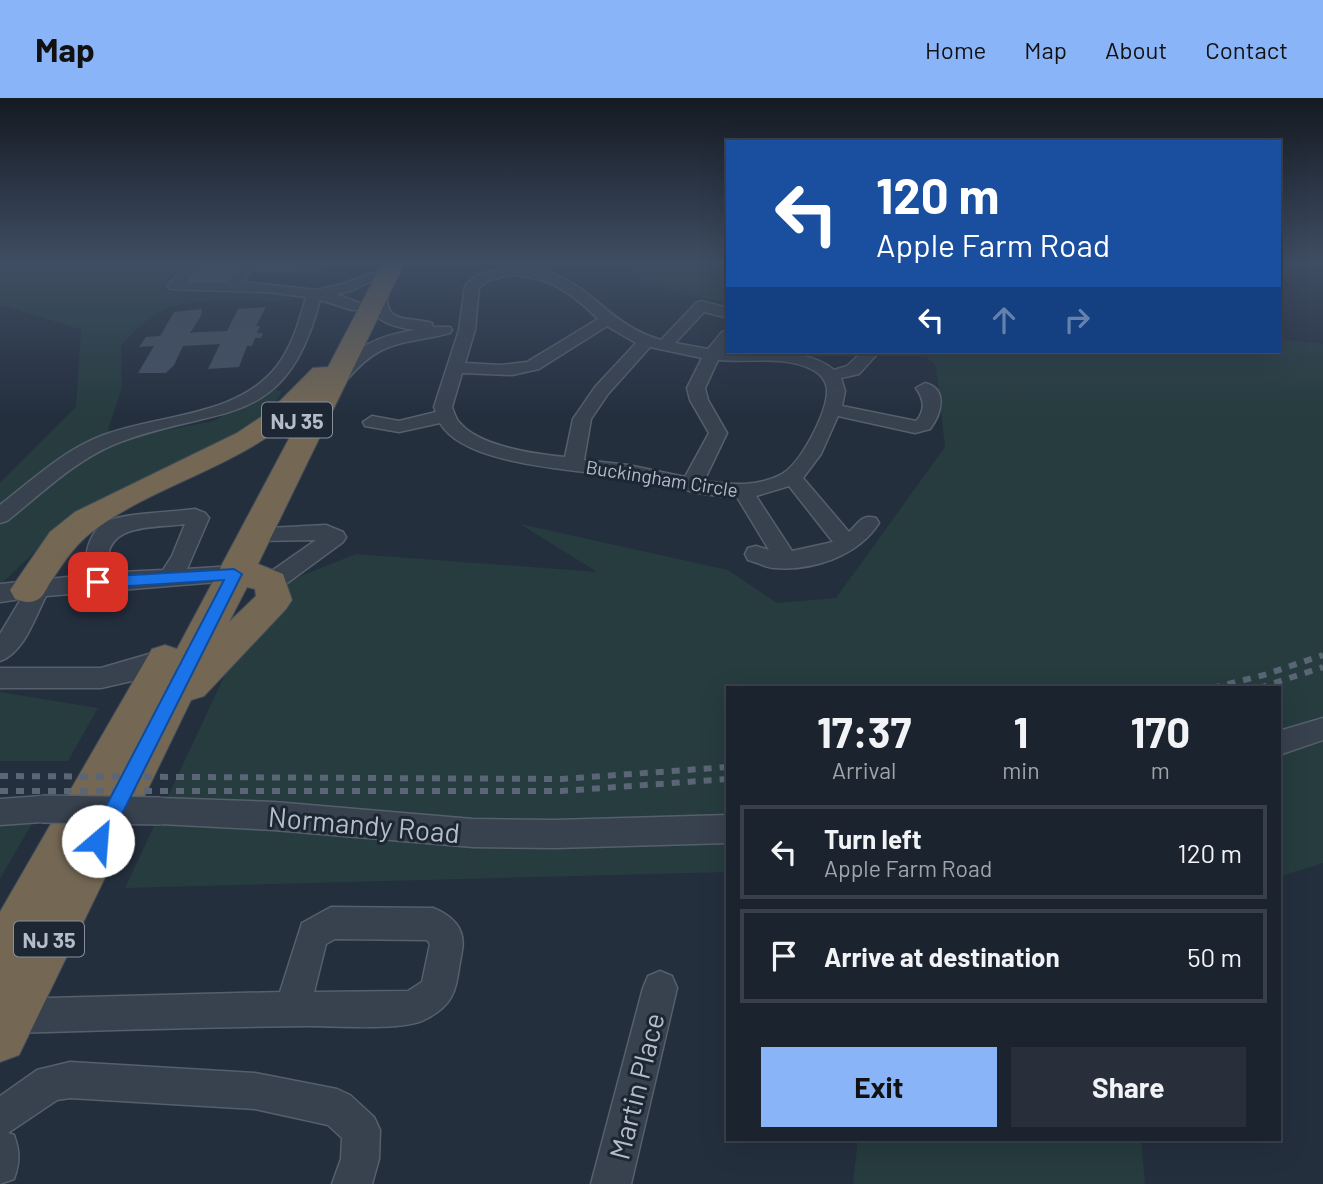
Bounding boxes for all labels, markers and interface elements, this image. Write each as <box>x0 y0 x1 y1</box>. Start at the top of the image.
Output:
text: Map <box>35 29 95 69</box>
text: Home <box>925 35 986 64</box>
text: Map <box>1024 35 1067 64</box>
text: About <box>1105 35 1167 64</box>
text: Contact <box>1205 35 1288 64</box>
text: 120 m <box>876 165 999 224</box>
icon: left <box>761 168 852 259</box>
text: Apple Farm Road <box>876 225 1110 263</box>
icon: left <box>912 301 950 339</box>
icon: ahead <box>985 301 1023 339</box>
icon: right <box>1058 301 1096 339</box>
road number: NJ 35 <box>262 402 332 438</box>
street label: Buckingham Circle <box>584 455 740 501</box>
pin <box>68 552 128 612</box>
icon: arrive <box>79 563 117 601</box>
text: 17:37 <box>817 706 911 756</box>
text: 1 <box>1013 706 1028 756</box>
text: 170 <box>1130 706 1190 756</box>
text: Arrival <box>832 756 896 784</box>
text: min <box>1002 756 1040 784</box>
text: m <box>1151 756 1170 784</box>
street label: Normandy Road <box>267 799 461 849</box>
position arrow <box>61 804 135 878</box>
text: Turn left <box>824 823 922 854</box>
icon: left <box>765 833 803 871</box>
text: 120 m <box>1178 837 1242 868</box>
text: Apple Farm Road <box>824 854 992 882</box>
road number: NJ 35 <box>14 922 84 956</box>
icon: arrive <box>765 937 803 975</box>
text: Arrive at destination <box>824 941 1060 972</box>
text: 50 m <box>1187 941 1242 972</box>
street label: Martin Place <box>601 1009 671 1163</box>
button: Exit <box>761 1047 997 1127</box>
button: Share <box>1011 1047 1246 1127</box>

